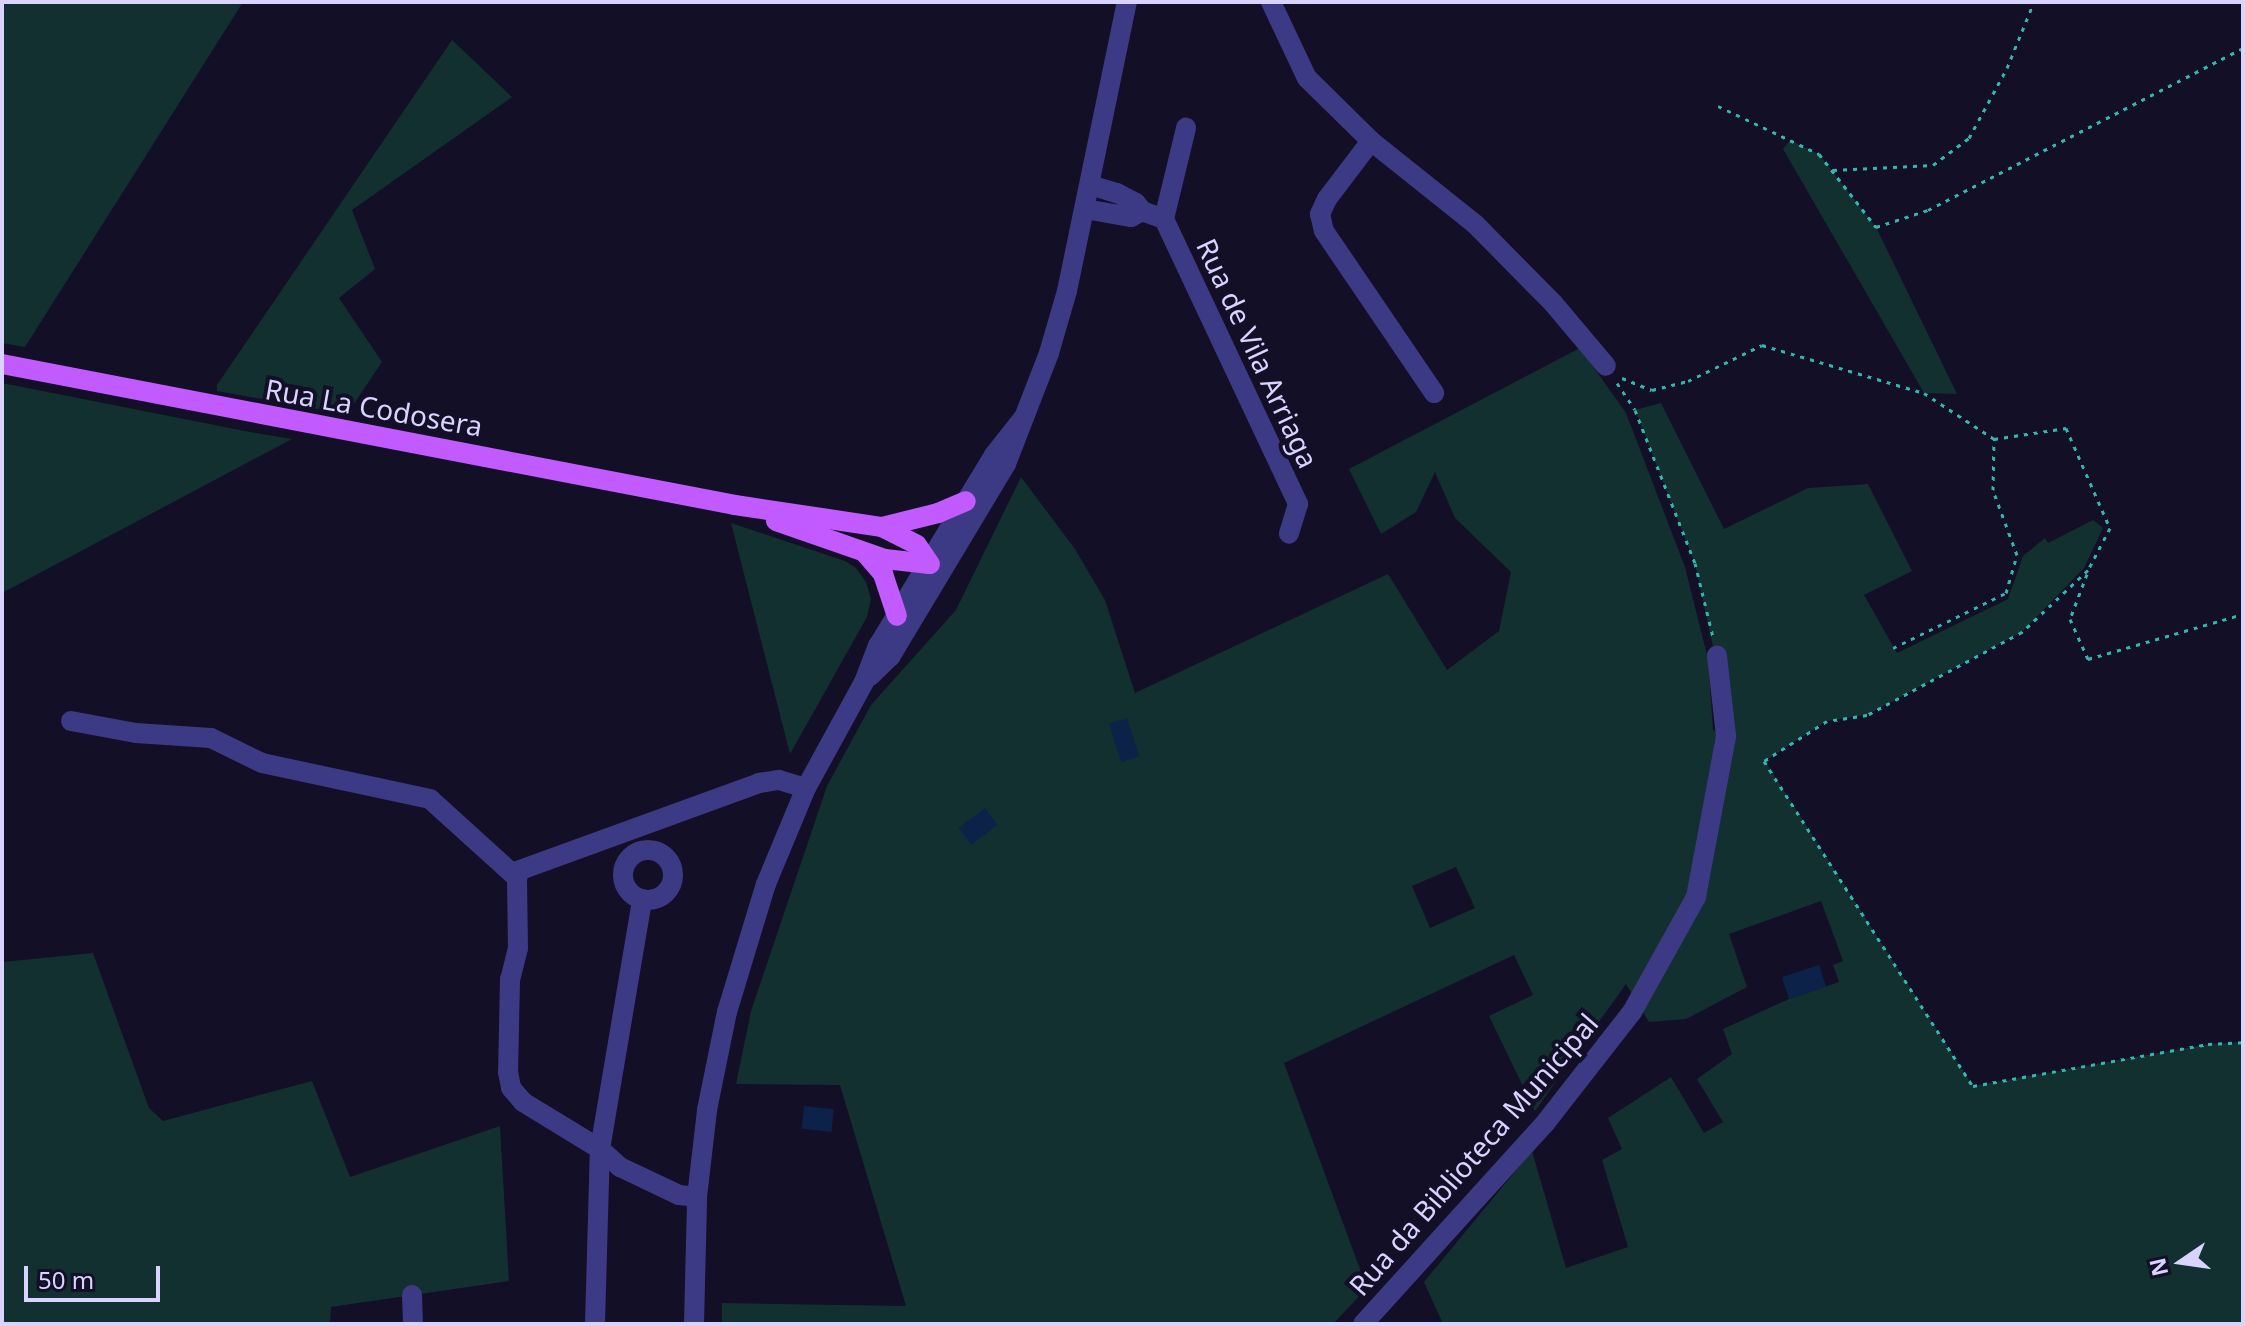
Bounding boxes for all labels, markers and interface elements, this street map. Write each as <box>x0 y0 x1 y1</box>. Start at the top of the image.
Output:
street label: Rua de Vila Arriaga <box>1190 233 1326 473</box>
street label: Rua La Codosera <box>263 371 485 443</box>
street label: Rua da Biblioteca Municipal <box>1341 1006 1605 1302</box>
north arrow <box>2141 1222 2221 1302</box>
scale bar <box>28 1250 164 1300</box>
text: N <box>2141 1255 2174 1279</box>
text: 50 m <box>38 1263 94 1296</box>

